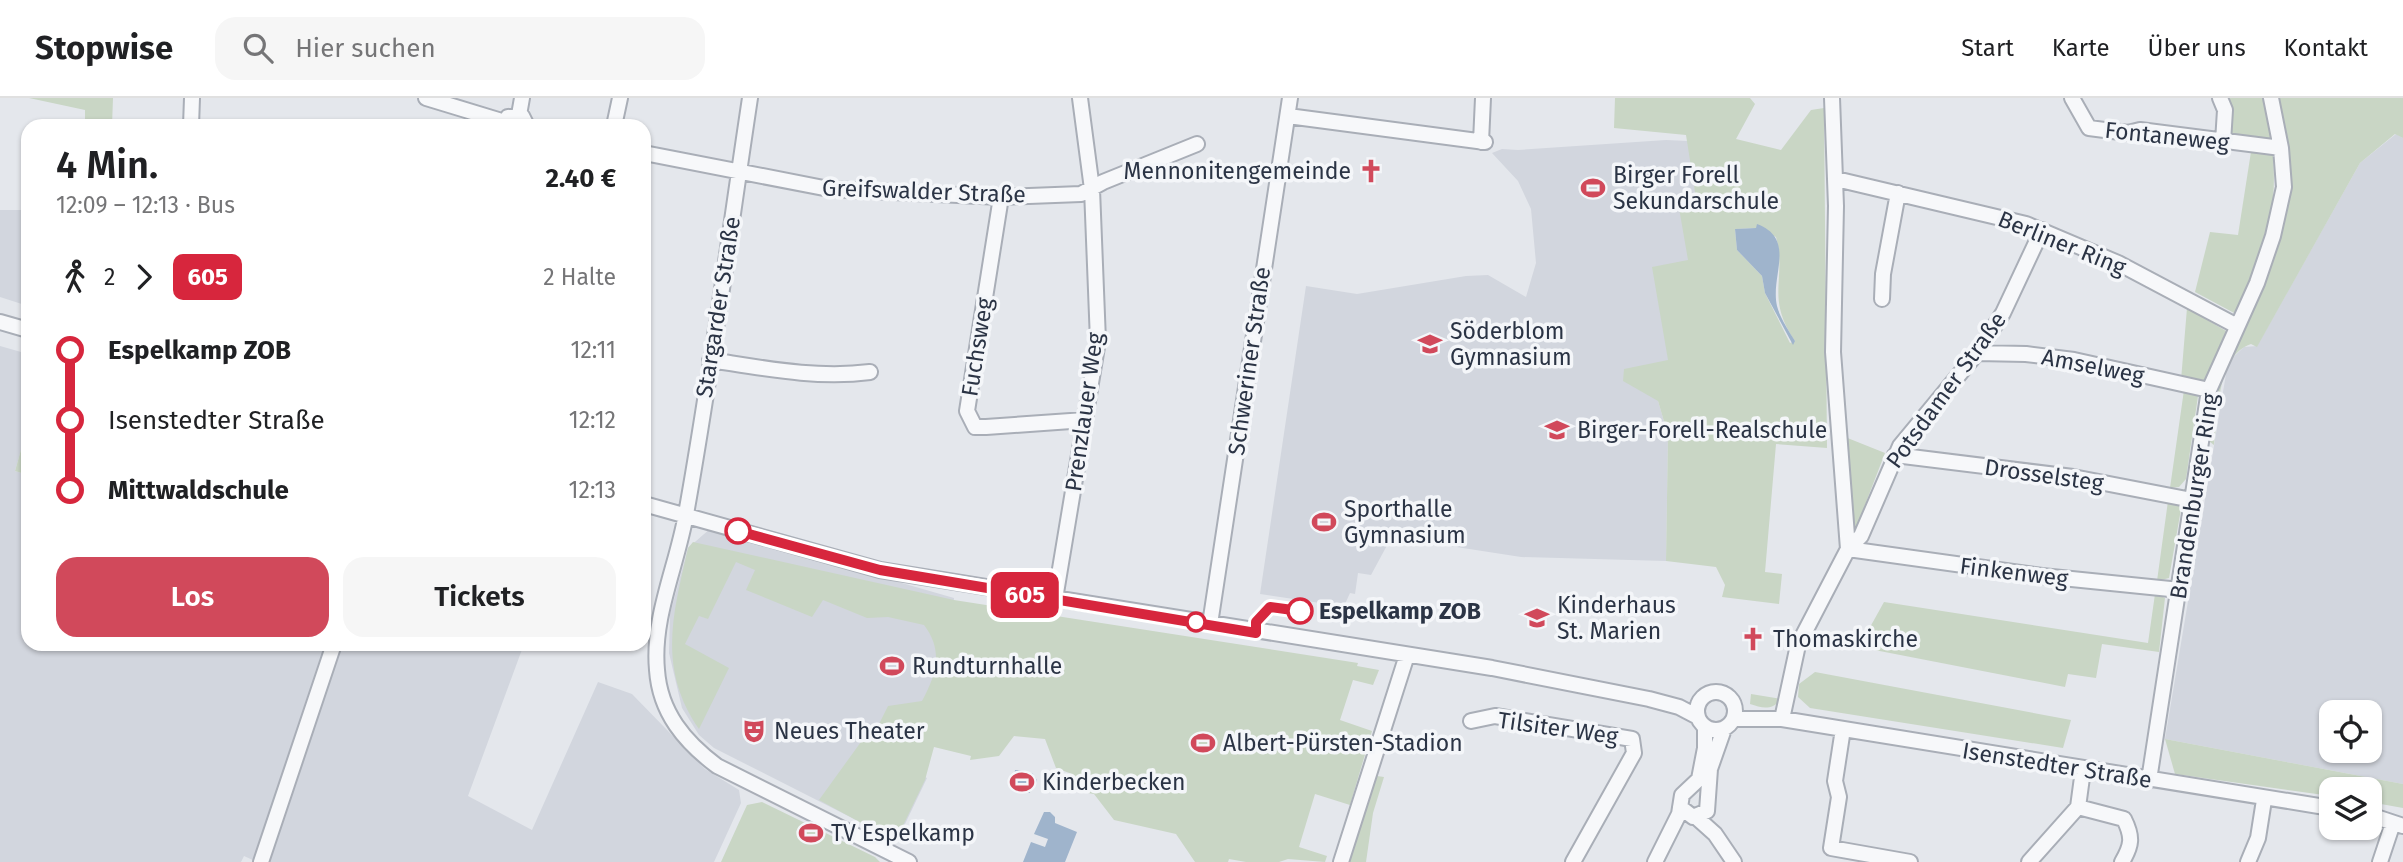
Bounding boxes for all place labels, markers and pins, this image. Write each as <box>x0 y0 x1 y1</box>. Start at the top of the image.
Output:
place label: Mennonitengemeinde <box>1124 157 1351 185</box>
church icon: Mennonitengemeinde <box>1357 157 1385 185</box>
place label: Birger Forell Sekundarschule <box>1613 161 1779 215</box>
sports icon: Birger Forell Sekundarschule <box>1579 174 1607 202</box>
place label: Söderblom Gymnasium <box>1450 317 1572 371</box>
school or university icon: Söderblom Gymnasium <box>1416 330 1444 358</box>
school or university icon: Birger-Forell-Realschule <box>1543 416 1571 444</box>
place label: Birger-Forell-Realschule <box>1577 416 1827 444</box>
place label: Sporthalle Gymnasium <box>1344 495 1466 549</box>
sports icon: Sporthalle Gymnasium <box>1310 508 1338 536</box>
unlabelled marker <box>725 518 751 544</box>
place label: Kinderhaus St. Marien <box>1557 591 1676 645</box>
place label: Espelkamp ZOB <box>1319 597 1481 625</box>
marker: Espelkamp ZOB <box>1287 598 1313 624</box>
school or university icon: Kinderhaus St. Marien <box>1523 604 1551 632</box>
unlabelled marker <box>1186 612 1206 632</box>
church icon: Thomaskirche <box>1739 625 1767 653</box>
place label: Thomaskirche <box>1773 625 1918 653</box>
sports icon: Rundturnhalle <box>878 652 906 680</box>
place label: Rundturnhalle <box>912 652 1062 680</box>
theatre icon: Neues Theater <box>740 717 768 745</box>
place label: Neues Theater <box>774 717 925 745</box>
sports icon: Albert-Pürsten-Stadion <box>1189 729 1217 757</box>
place label: Albert-Pürsten-Stadion <box>1223 729 1463 757</box>
sports icon: Kinderbecken <box>1008 768 1036 796</box>
place label: Kinderbecken <box>1042 768 1185 796</box>
sports icon: TV Espelkamp <box>797 819 825 847</box>
place label: TV Espelkamp <box>831 819 975 847</box>

